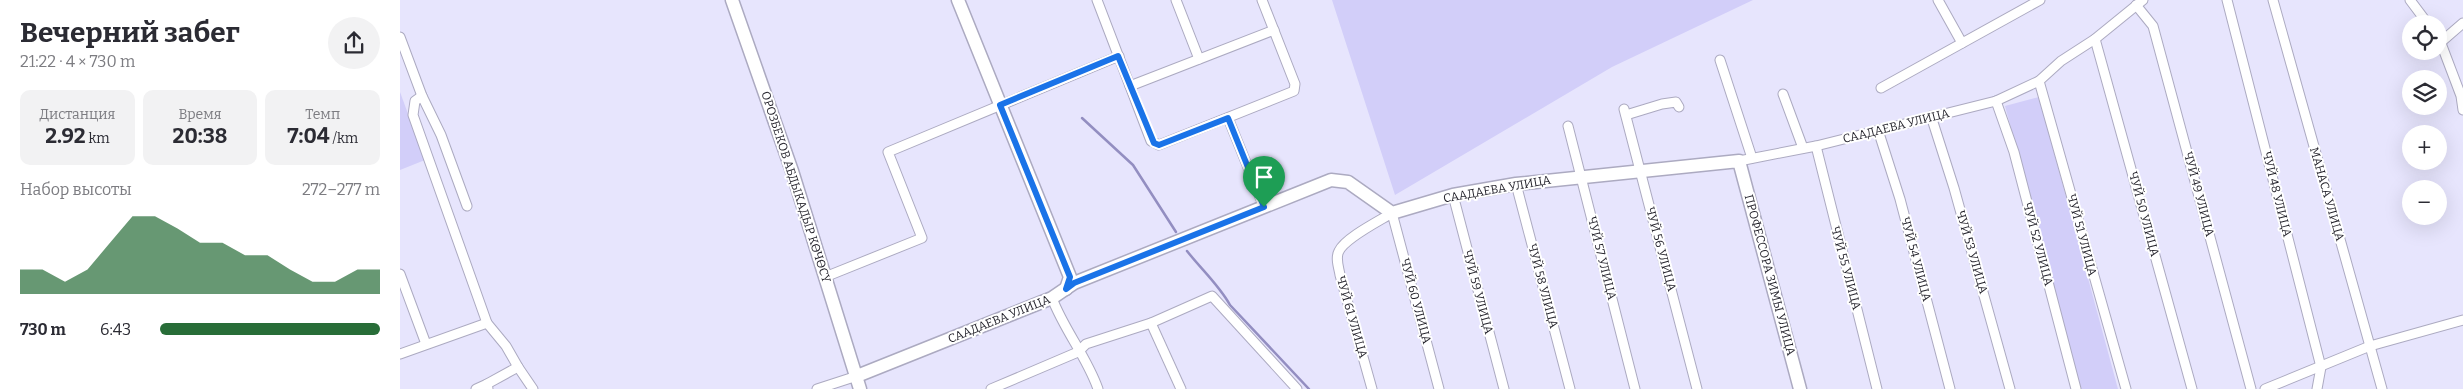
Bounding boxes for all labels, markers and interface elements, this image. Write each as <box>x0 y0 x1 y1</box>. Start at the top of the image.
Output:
map controls <box>2402 15 2447 225</box>
button: locate <box>2402 15 2447 60</box>
text: Вечерний забег <box>20 16 240 49</box>
button: share <box>328 17 380 69</box>
text: 21:22 · 4 × 730 m <box>20 52 135 71</box>
button: layers <box>2402 70 2447 115</box>
street label: ОРОЗБЕКОВ АБДЫКАДЫР КӨЧӨСҮ <box>758 89 834 285</box>
text: Дистанция <box>39 106 115 123</box>
text: Время <box>178 106 222 123</box>
text: Темп <box>305 106 340 123</box>
street label: СААДАЕВА УЛИЦА <box>1841 106 1951 146</box>
text: 2.92 <box>45 123 86 149</box>
text: 20:38 <box>173 123 227 149</box>
text: 7:04 <box>287 123 330 149</box>
button: + <box>2402 125 2447 170</box>
text: km <box>86 130 110 147</box>
text: /km <box>330 130 358 147</box>
street label: МАНАСА УЛИЦА <box>2307 145 2347 243</box>
street label: ЧУЙ 49 УЛИЦА <box>2181 150 2218 238</box>
street label: ЧУЙ 48 УЛИЦА <box>2260 150 2295 239</box>
pin <box>1243 156 1285 207</box>
icon: arrive <box>1250 163 1278 191</box>
street label: ЧУЙ 50 УЛИЦА <box>2126 170 2163 258</box>
street label: СААДАЕВА УЛИЦА <box>1442 173 1552 205</box>
text: Набор высоты <box>20 180 132 199</box>
text: 272–277 m <box>302 180 380 199</box>
button: − <box>2402 180 2447 225</box>
street label: ЧУЙ 51 УЛИЦА <box>2064 192 2101 278</box>
street label: ПРОФЕССОРА ЗИМЫ УЛИЦА <box>1742 193 1798 358</box>
street label: ЧУЙ 52 УЛИЦА <box>2020 200 2057 288</box>
street label: ЧУЙ 56 УЛИЦА <box>1643 205 1680 293</box>
street label: ЧУЙ 53 УЛИЦА <box>1953 208 1992 296</box>
street label: ЧУЙ 57 УЛИЦА <box>1585 215 1620 302</box>
street label: ЧУЙ 54 УЛИЦА <box>1898 215 1935 303</box>
street label: ЧУЙ 55 УЛИЦА <box>1828 224 1865 312</box>
street label: ЧУЙ 58 УЛИЦА <box>1525 242 1562 330</box>
street label: ЧУЙ 59 УЛИЦА <box>1460 248 1497 336</box>
street label: ЧУЙ 60 УЛИЦА <box>1398 256 1435 346</box>
street label: ЧУЙ 61 УЛИЦА <box>1334 274 1372 360</box>
street label: СААДАЕВА УЛИЦА <box>946 292 1053 346</box>
text: 730 m <box>20 320 66 339</box>
text: 6:43 <box>100 320 131 339</box>

